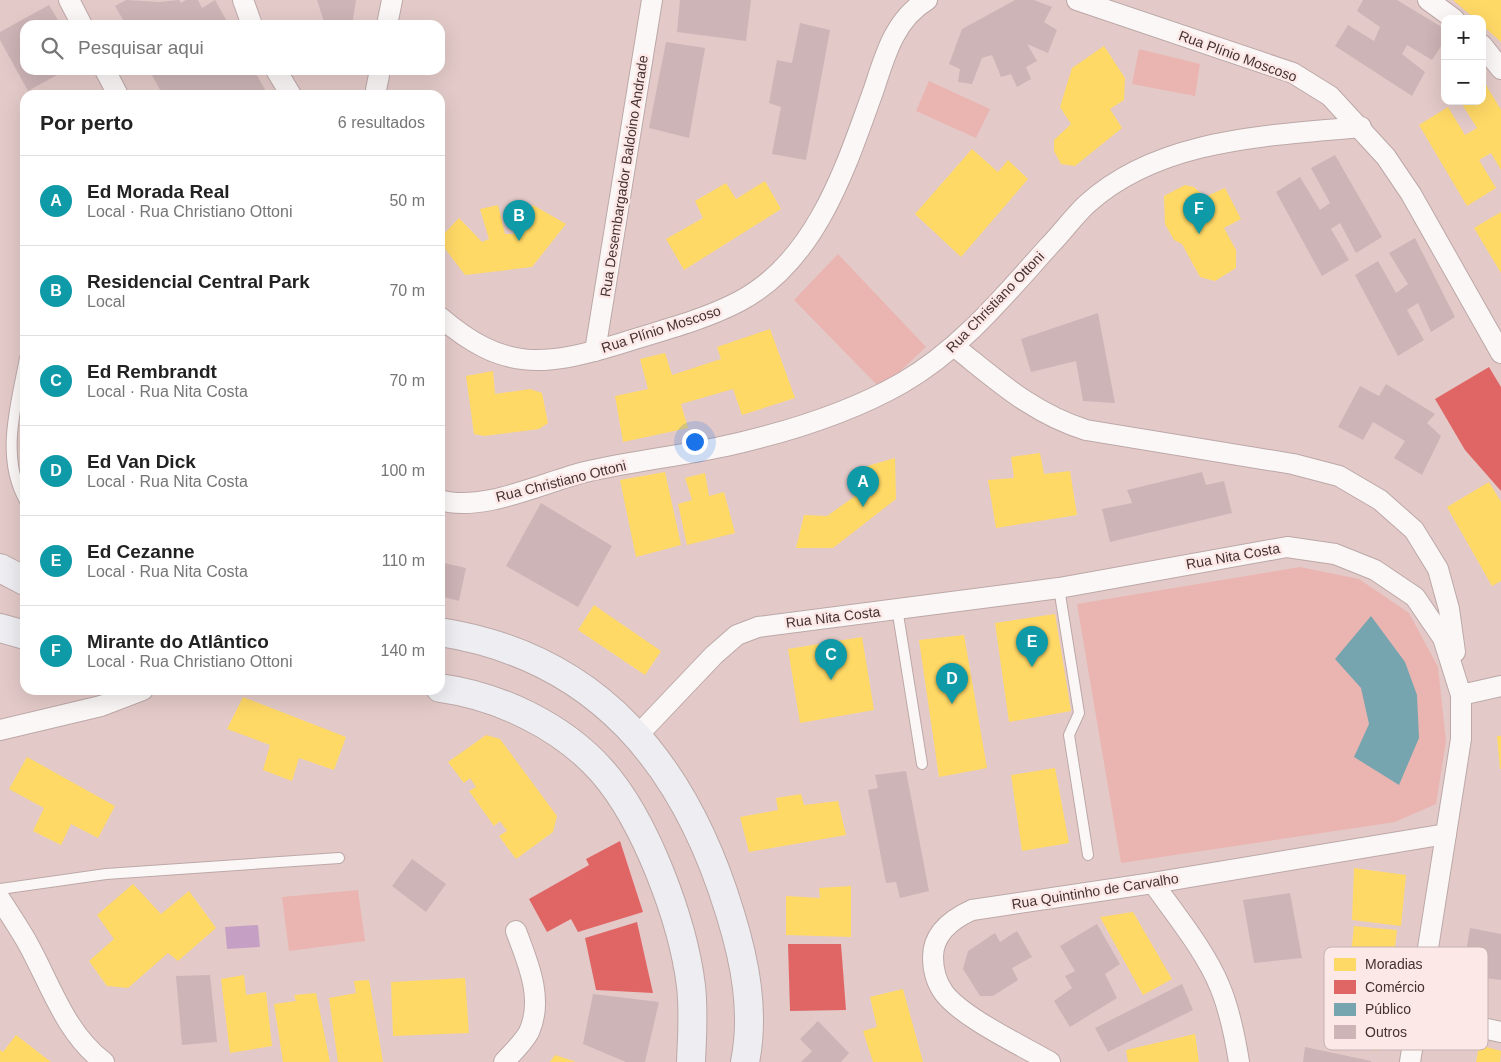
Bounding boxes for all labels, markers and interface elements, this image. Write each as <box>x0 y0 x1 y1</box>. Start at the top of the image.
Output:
map controls <box>1441 15 1486 105</box>
button: + <box>1441 15 1486 60</box>
search box <box>20 20 445 75</box>
street label: Rua Plínio Moscoso <box>1177 27 1299 85</box>
icon: search <box>38 34 66 62</box>
text: Pesquisar aqui <box>78 37 204 58</box>
street label: Rua Desembargador Baldoino Andrade <box>597 54 651 298</box>
button: − <box>1441 60 1486 105</box>
text: Por perto <box>40 111 133 134</box>
text: 6 resultados <box>338 114 425 131</box>
text: Ed Morada Real <box>87 181 230 202</box>
text: A <box>50 192 62 209</box>
text: 50 m <box>389 192 425 209</box>
pin: F <box>1183 193 1215 234</box>
pin: B <box>503 200 535 241</box>
text: Local · Rua Christiano Ottoni <box>87 203 292 220</box>
street label: Rua Christiano Ottoni <box>943 248 1047 356</box>
text: Residencial Central Park <box>87 271 310 292</box>
text: B <box>50 282 62 299</box>
text: 70 m <box>389 282 425 299</box>
text: Local <box>87 293 125 310</box>
street label: Rua Plínio Moscoso <box>599 302 723 356</box>
text: Ed Rembrandt <box>87 361 217 382</box>
text: C <box>50 372 62 389</box>
text: 70 m <box>389 372 425 389</box>
text: Local · Rua Nita Costa <box>87 383 248 400</box>
your location <box>682 429 708 455</box>
text: Ed Van Dick <box>87 451 196 472</box>
street label: Rua Christiano Ottoni <box>494 457 628 505</box>
text: D <box>50 462 62 479</box>
text: 100 m <box>381 462 425 479</box>
pin: A <box>847 466 879 507</box>
text: Local · Rua Nita Costa <box>87 473 248 490</box>
street label: Rua Nita Costa <box>1185 540 1281 572</box>
text: Ed Cezanne <box>87 541 195 562</box>
text: E <box>51 552 61 569</box>
text: 110 m <box>382 552 425 569</box>
text: Local · Rua Nita Costa <box>87 563 248 580</box>
street label: Rua Nita Costa <box>785 603 881 631</box>
pin: E <box>1016 626 1048 667</box>
text: Mirante do Atlântico <box>87 631 269 652</box>
pin: C <box>815 639 847 680</box>
text: F <box>51 642 61 659</box>
text: 140 m <box>381 642 425 659</box>
text: Local · Rua Christiano Ottoni <box>87 653 292 670</box>
pin: D <box>936 663 968 704</box>
street label: Rua Quintinho de Carvalho <box>1010 870 1180 912</box>
legend <box>1324 947 1488 1050</box>
text: Moradias <box>1365 956 1423 972</box>
text: Comércio <box>1365 979 1425 995</box>
text: Público <box>1365 1001 1411 1017</box>
text: Outros <box>1365 1024 1407 1040</box>

